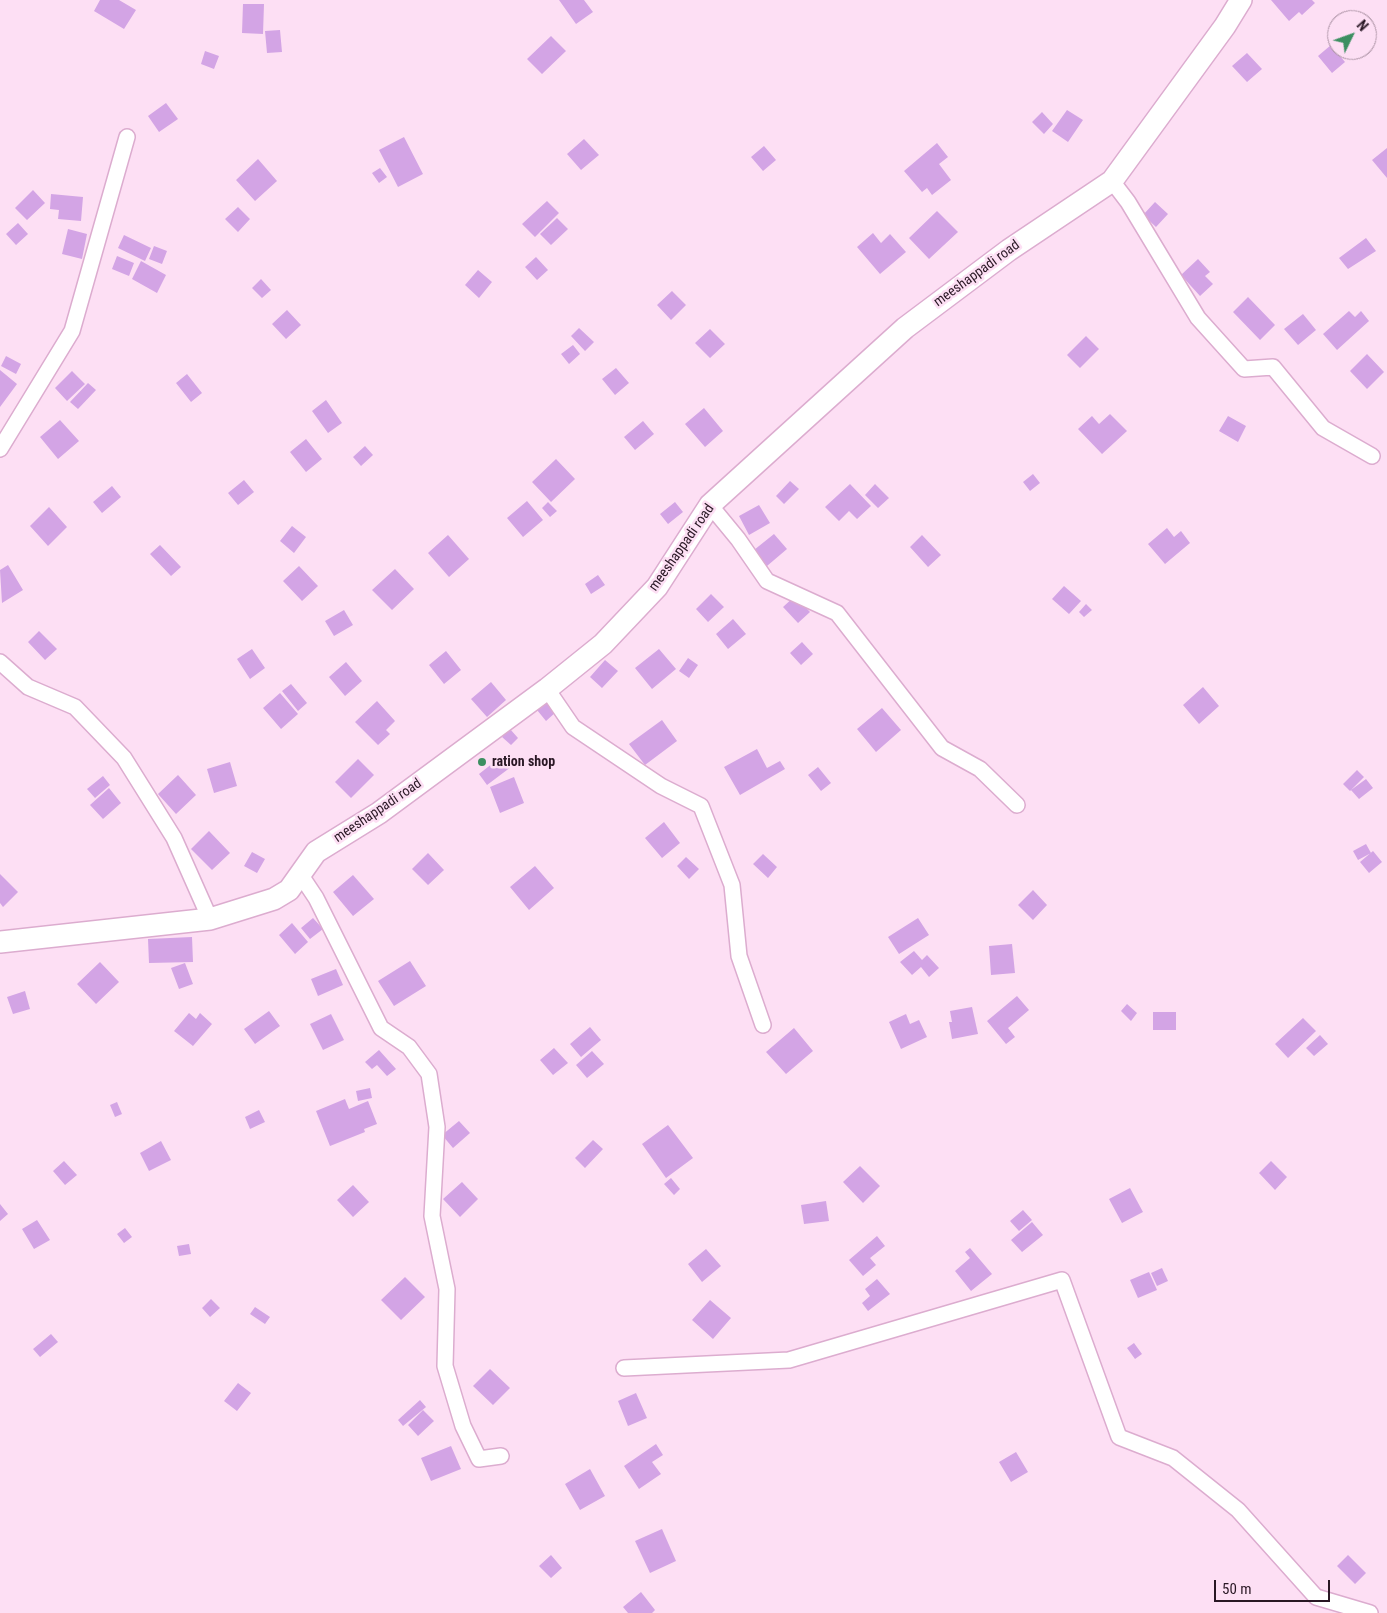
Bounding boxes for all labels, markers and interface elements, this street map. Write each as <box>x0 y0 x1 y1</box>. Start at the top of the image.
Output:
north arrow <box>1327 10 1377 60</box>
text: N <box>1354 17 1371 34</box>
street label: meeshappadi road <box>931 237 1023 311</box>
street label: meeshappadi road <box>646 501 718 595</box>
place label: ration shop <box>492 754 555 770</box>
marker: ration shop <box>476 756 488 768</box>
street label: meeshappadi road <box>331 775 425 847</box>
scale bar <box>1217 1570 1333 1602</box>
text: 50 m <box>1222 1580 1252 1598</box>

